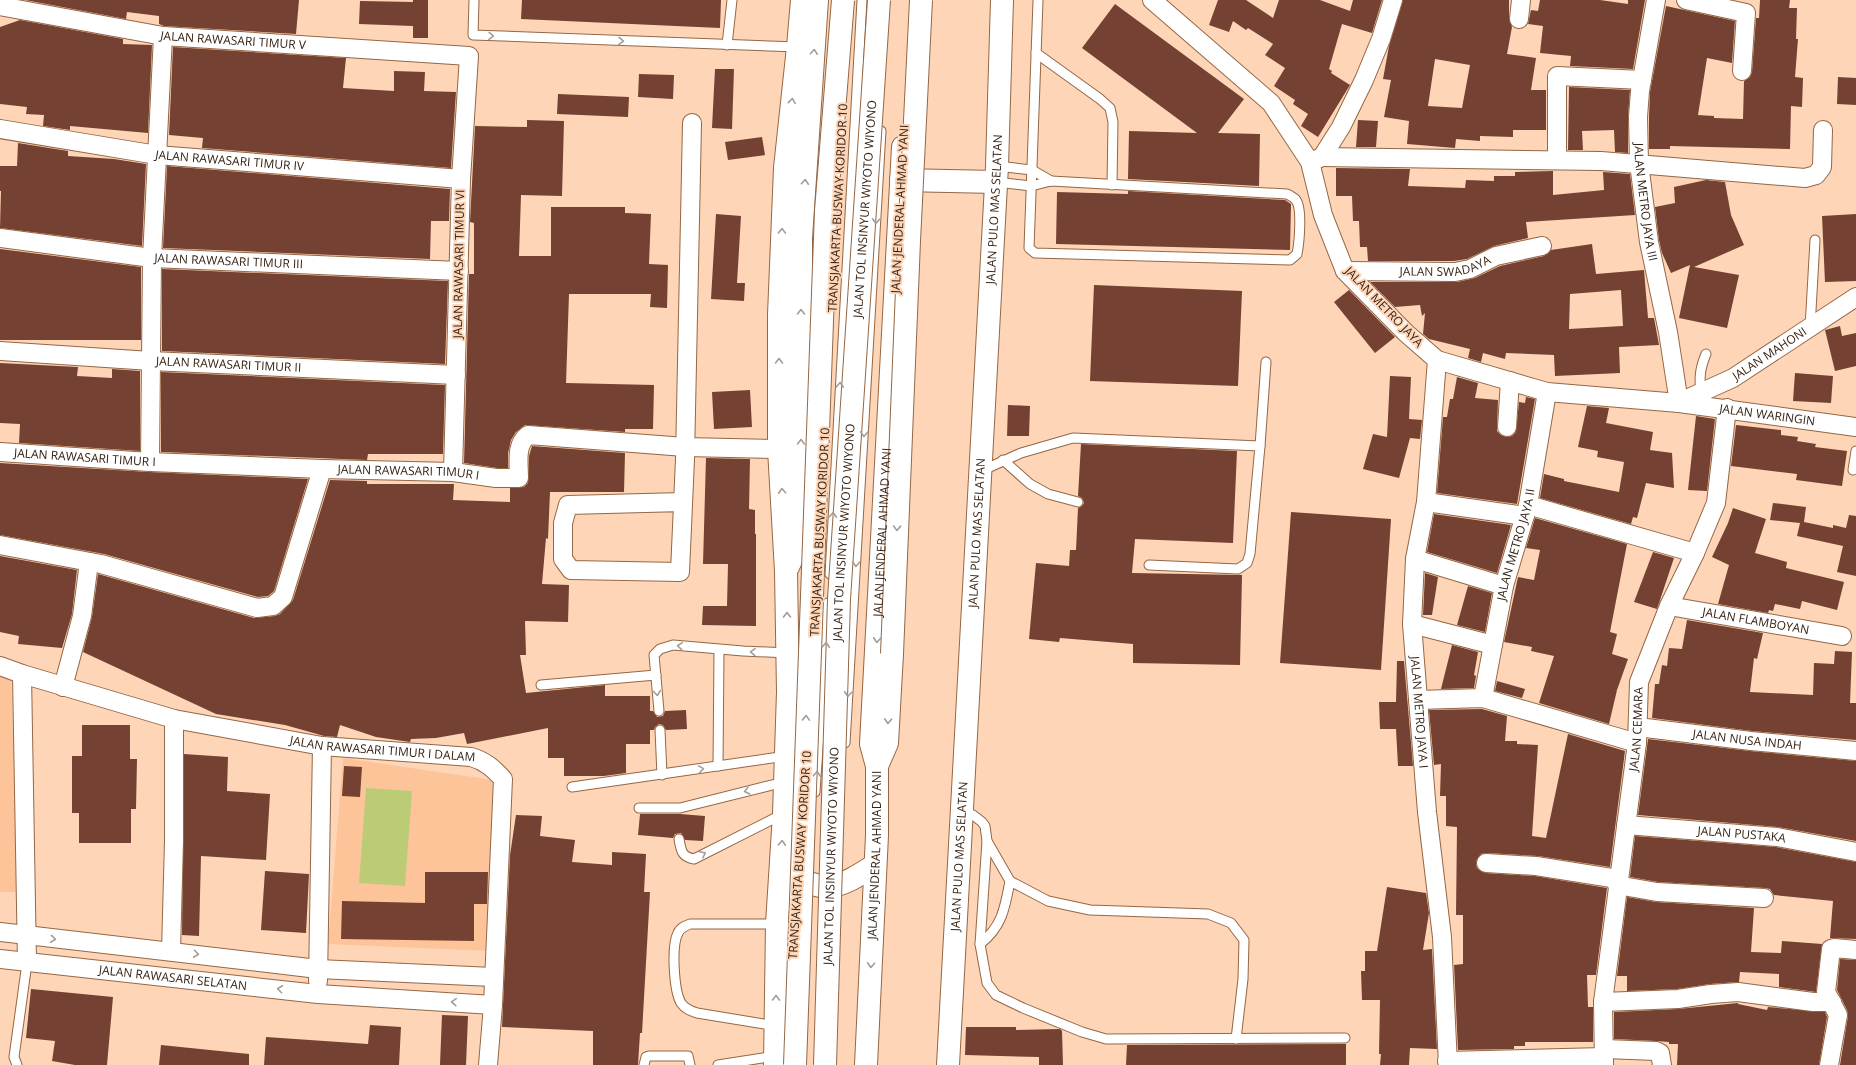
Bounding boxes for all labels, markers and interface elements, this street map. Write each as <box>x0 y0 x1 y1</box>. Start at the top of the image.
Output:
street label: JALAN RAWASARI TIMUR V <box>158 26 307 53</box>
one-way arrow <box>488 32 494 40</box>
one-way arrow <box>618 37 624 45</box>
one-way arrow <box>809 49 818 55</box>
one-way arrow <box>788 98 797 104</box>
street label: JALAN TOL INSINYUR WIYOTO WIYONO <box>849 100 880 319</box>
street label: TRANSJAKARTA BUSWAY KORIDOR 10 <box>824 103 851 313</box>
street label: JALAN JENDERAL AHMAD YANI <box>887 124 912 295</box>
street label: JALAN PULO MAS SELATAN <box>982 134 1006 286</box>
street label: JALAN METRO JAYA III <box>1631 142 1662 263</box>
street label: JALAN RAWASARI TIMUR IV <box>153 146 306 175</box>
one-way arrow <box>801 179 810 185</box>
street label: JALAN RAWASARI TIMUR VI <box>449 189 468 340</box>
one-way arrow <box>872 218 880 224</box>
one-way arrow <box>778 228 787 234</box>
street label: JALAN RAWASARI TIMUR III <box>153 249 303 272</box>
street label: JALAN SWADAYA <box>1399 251 1494 280</box>
street label: JALAN METRO JAYA <box>1341 262 1428 351</box>
one-way arrow <box>797 309 805 315</box>
street label: JALAN MAHONI <box>1728 323 1810 385</box>
street label: JALAN RAWASARI TIMUR II <box>155 352 302 376</box>
one-way arrow <box>775 358 783 364</box>
one-way arrow <box>836 382 845 388</box>
street label: JALAN WARINGIN <box>1717 399 1816 429</box>
street label: JALAN TOL INSINYUR WIYOTO WIYONO <box>829 423 859 642</box>
street label: TRANSJAKARTA BUSWAY KORIDOR 10 <box>806 427 833 637</box>
one-way arrow <box>859 431 868 437</box>
one-way arrow <box>797 439 805 445</box>
street label: JALAN RAWASARI TIMUR I <box>12 444 156 470</box>
street label: JALAN JENDERAL AHMAD YANI <box>869 448 895 618</box>
street label: JALAN PULO MAS SELATAN <box>964 457 989 609</box>
street label: JALAN RAWASARI TIMUR I <box>336 460 480 484</box>
street label: JALAN METRO JAYA II <box>1492 487 1539 603</box>
one-way arrow <box>777 488 786 494</box>
one-way arrow <box>829 512 837 518</box>
one-way arrow <box>892 525 901 531</box>
one-way arrow <box>852 561 860 567</box>
street label: JALAN FLAMBOYAN <box>1700 603 1811 638</box>
one-way arrow <box>783 612 791 618</box>
one-way arrow <box>872 637 881 643</box>
one-way arrow <box>677 642 683 651</box>
one-way arrow <box>821 642 830 648</box>
one-way arrow <box>750 647 756 656</box>
street label: JALAN METRO JAYA I <box>1407 654 1432 769</box>
street label: JALAN CEMARA <box>1624 686 1647 773</box>
one-way arrow <box>653 690 662 696</box>
one-way arrow <box>844 691 853 697</box>
one-way arrow <box>802 715 811 721</box>
one-way arrow <box>883 718 892 724</box>
street label: JALAN NUSA INDAH <box>1691 725 1803 754</box>
street label: JALAN RAWASARI TIMUR I DALAM <box>288 731 476 765</box>
street label: JALAN TOL INSINYUR WIYOTO WIYONO <box>819 747 843 966</box>
street label: TRANSJAKARTA BUSWAY KORIDOR 10 <box>784 750 815 960</box>
one-way arrow <box>698 765 704 774</box>
one-way arrow <box>812 771 821 777</box>
street label: JALAN JENDERAL AHMAD YANI <box>863 771 885 941</box>
street label: JALAN PULO MAS SELATAN <box>946 781 971 933</box>
one-way arrow <box>744 786 751 795</box>
street label: JALAN PUSTAKA <box>1696 822 1788 847</box>
one-way arrow <box>778 840 786 846</box>
one-way arrow <box>699 852 707 859</box>
one-way arrow <box>50 934 56 943</box>
one-way arrow <box>193 949 199 958</box>
street label: JALAN RAWASARI SELATAN <box>97 961 248 994</box>
one-way arrow <box>867 962 875 968</box>
one-way arrow <box>277 985 283 994</box>
one-way arrow <box>772 995 780 1001</box>
one-way arrow <box>451 998 457 1007</box>

